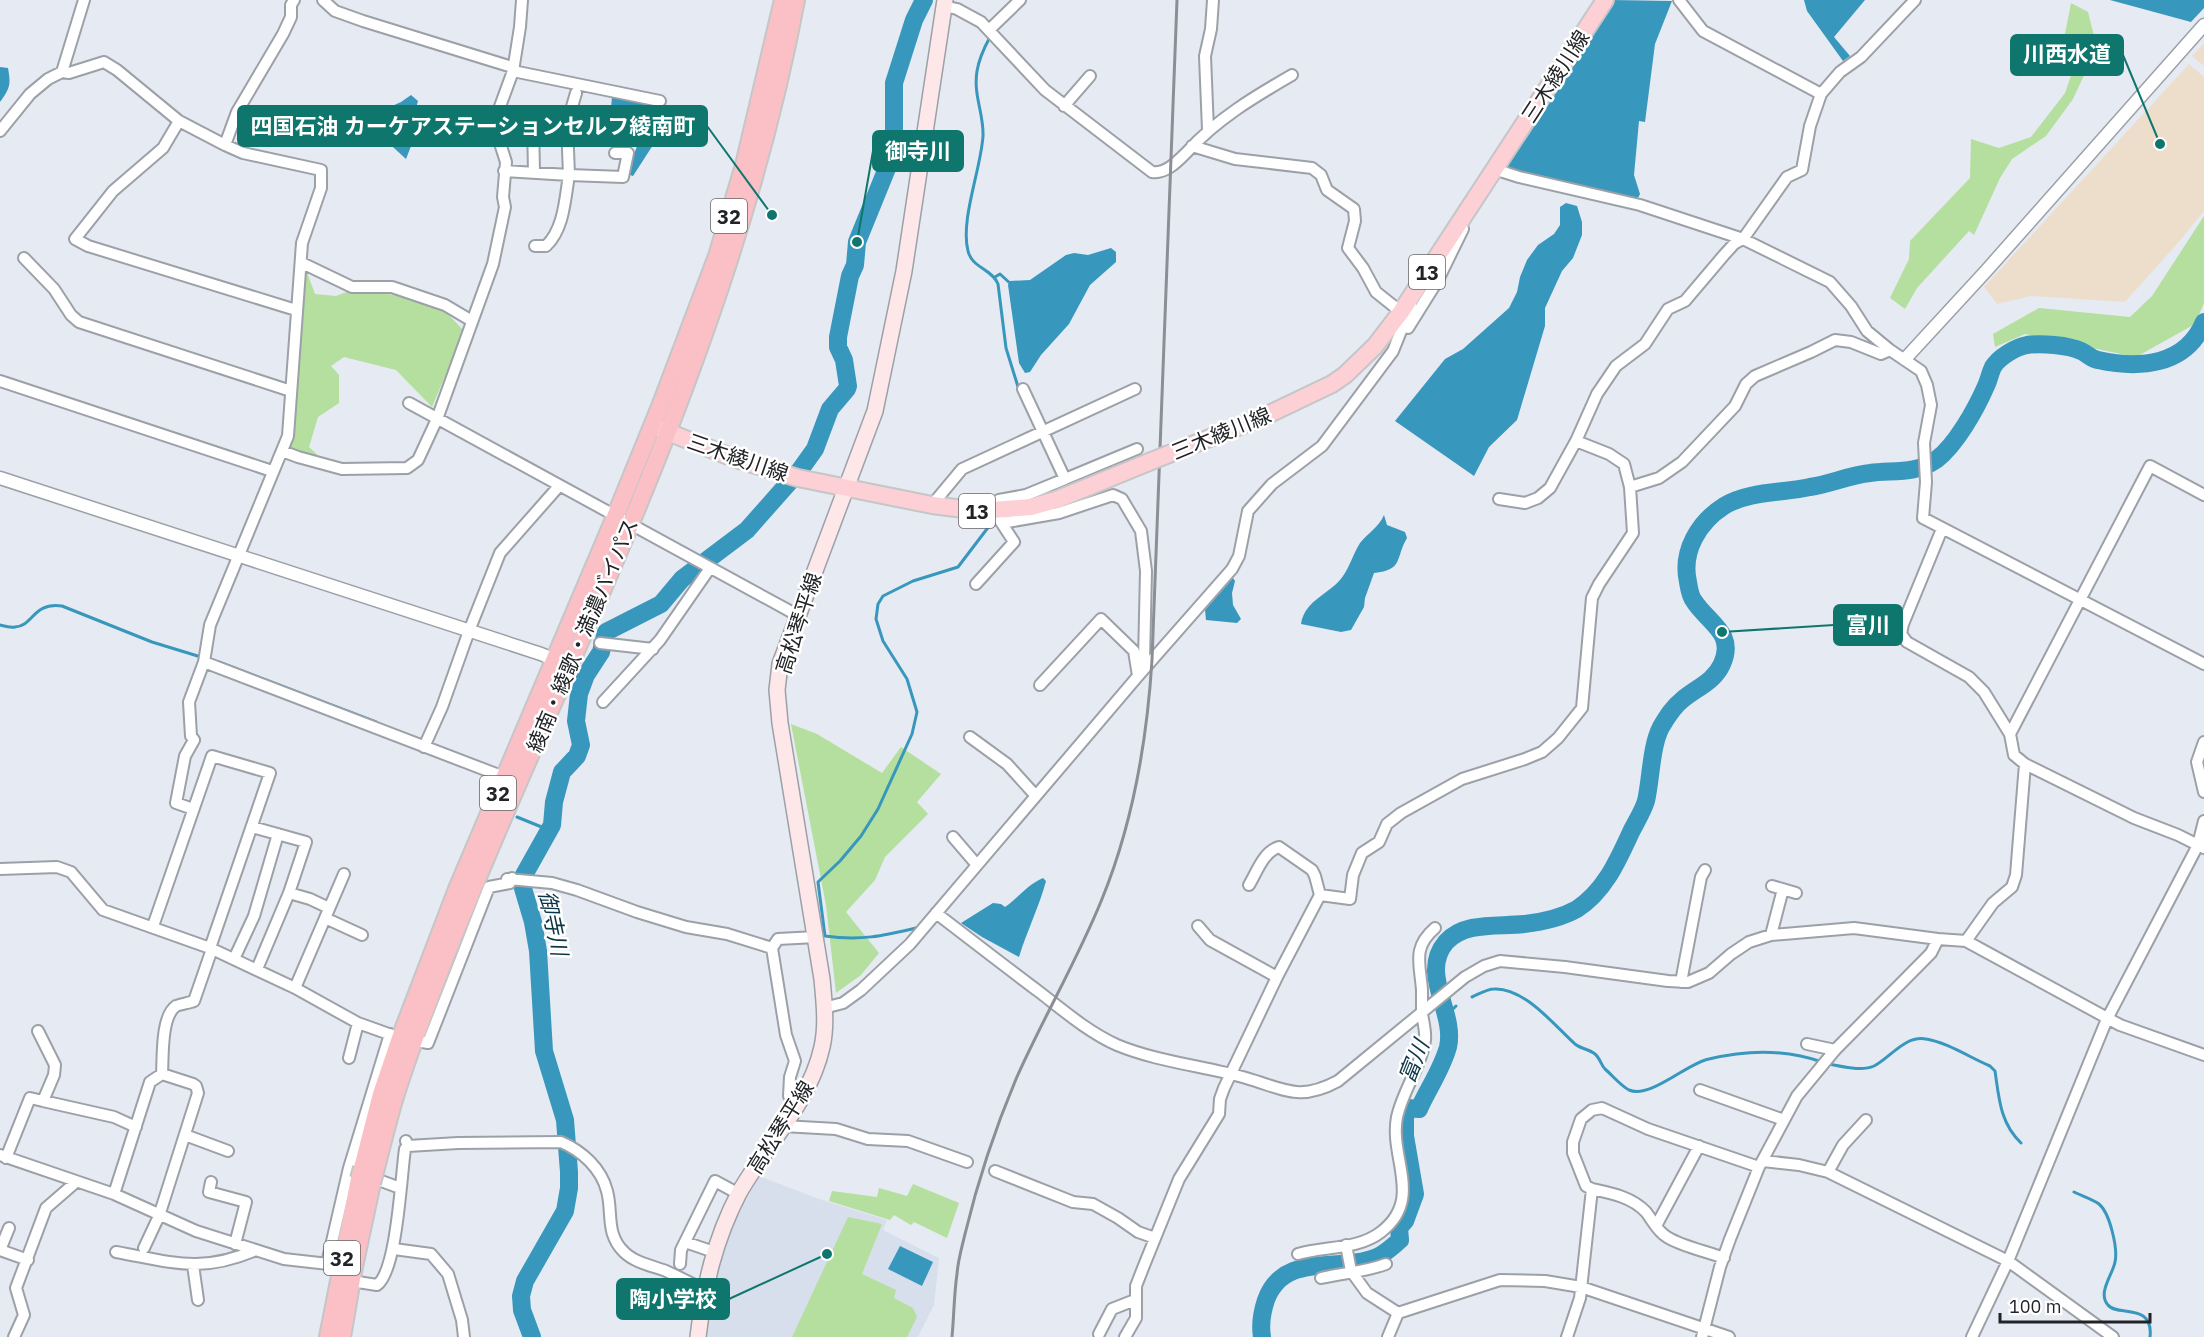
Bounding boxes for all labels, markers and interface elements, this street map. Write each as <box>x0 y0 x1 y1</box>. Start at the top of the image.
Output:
street label: 三木綾川線 <box>1515 24 1595 128</box>
callout: 川西水道 <box>2011 35 2123 75</box>
text: 川西水道 <box>2023 39 2111 68</box>
callout: 四国石油 カーケアステーションセルフ綾南町 <box>238 106 707 146</box>
text: 四国石油 カーケアステーションセルフ綾南町 <box>251 111 695 140</box>
callout: 御寺川 <box>873 131 963 171</box>
text: 御寺川 <box>885 136 951 165</box>
road number: 32 <box>711 199 747 233</box>
road number: 13 <box>1409 255 1445 289</box>
street label: 三木綾川線 <box>1167 400 1275 466</box>
street label: 三木綾川線 <box>684 427 792 487</box>
road number: 13 <box>959 494 995 528</box>
street label: 綾南・綾歌・満濃バイパス <box>520 514 644 756</box>
street label: 高松琴平線 <box>768 569 828 677</box>
callout: 富川 <box>1834 605 1902 645</box>
text: 富川 <box>1846 610 1890 639</box>
road number: 32 <box>480 776 516 810</box>
water label: 御寺川 <box>533 888 575 960</box>
water label: 富川 <box>1391 1033 1435 1087</box>
street label: 高松琴平線 <box>740 1075 820 1179</box>
road number: 32 <box>324 1241 360 1275</box>
callout: 陶小学校 <box>617 1279 729 1319</box>
text: 陶小学校 <box>629 1284 717 1313</box>
scale bar <box>2000 1286 2150 1324</box>
text: 100 m <box>2009 1295 2061 1318</box>

